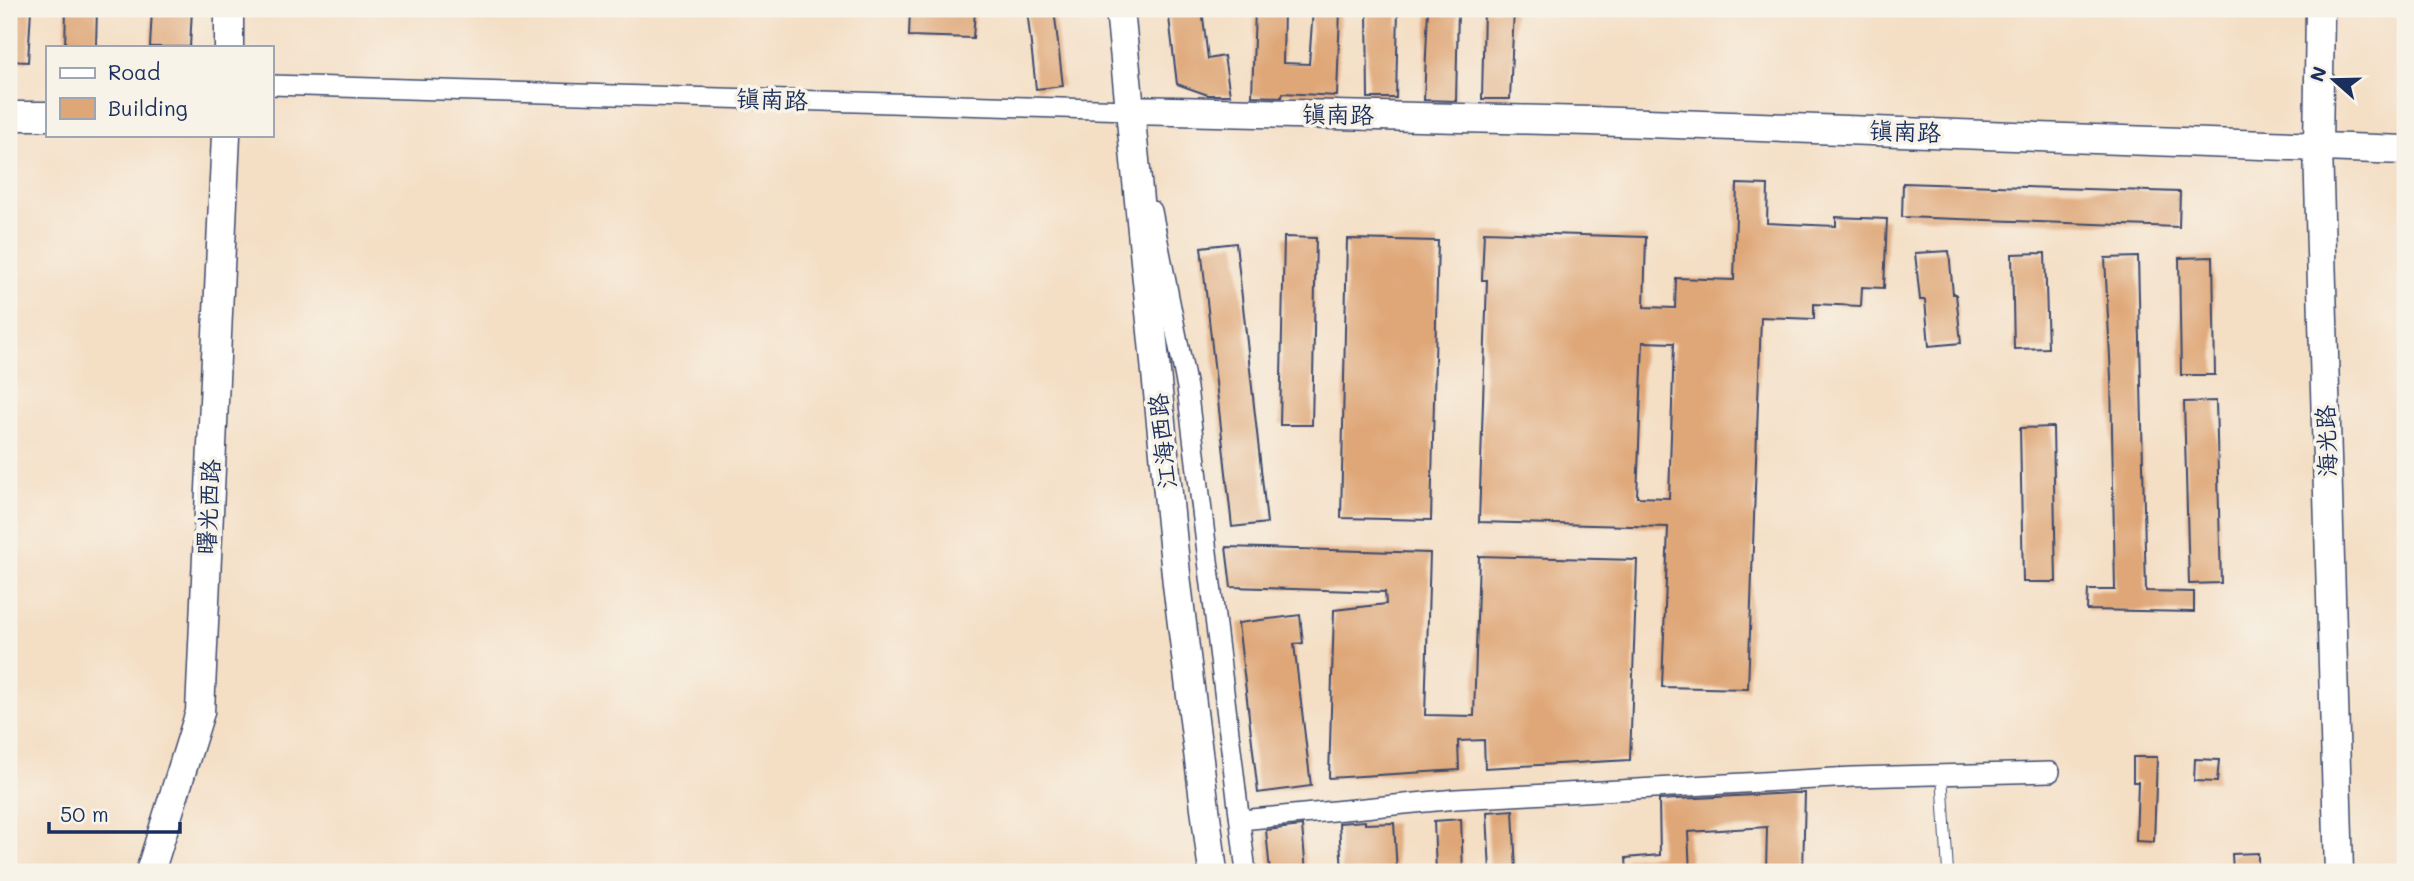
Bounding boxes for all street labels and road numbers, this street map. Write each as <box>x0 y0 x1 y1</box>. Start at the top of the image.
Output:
street label: 镇南路 <box>736 82 809 115</box>
street label: 镇南路 <box>1302 97 1374 130</box>
street label: 镇南路 <box>1869 114 1942 147</box>
street label: 江海西路 <box>1141 392 1182 491</box>
street label: 海光路 <box>2309 405 2342 478</box>
street label: 曙光西路 <box>190 458 225 556</box>

